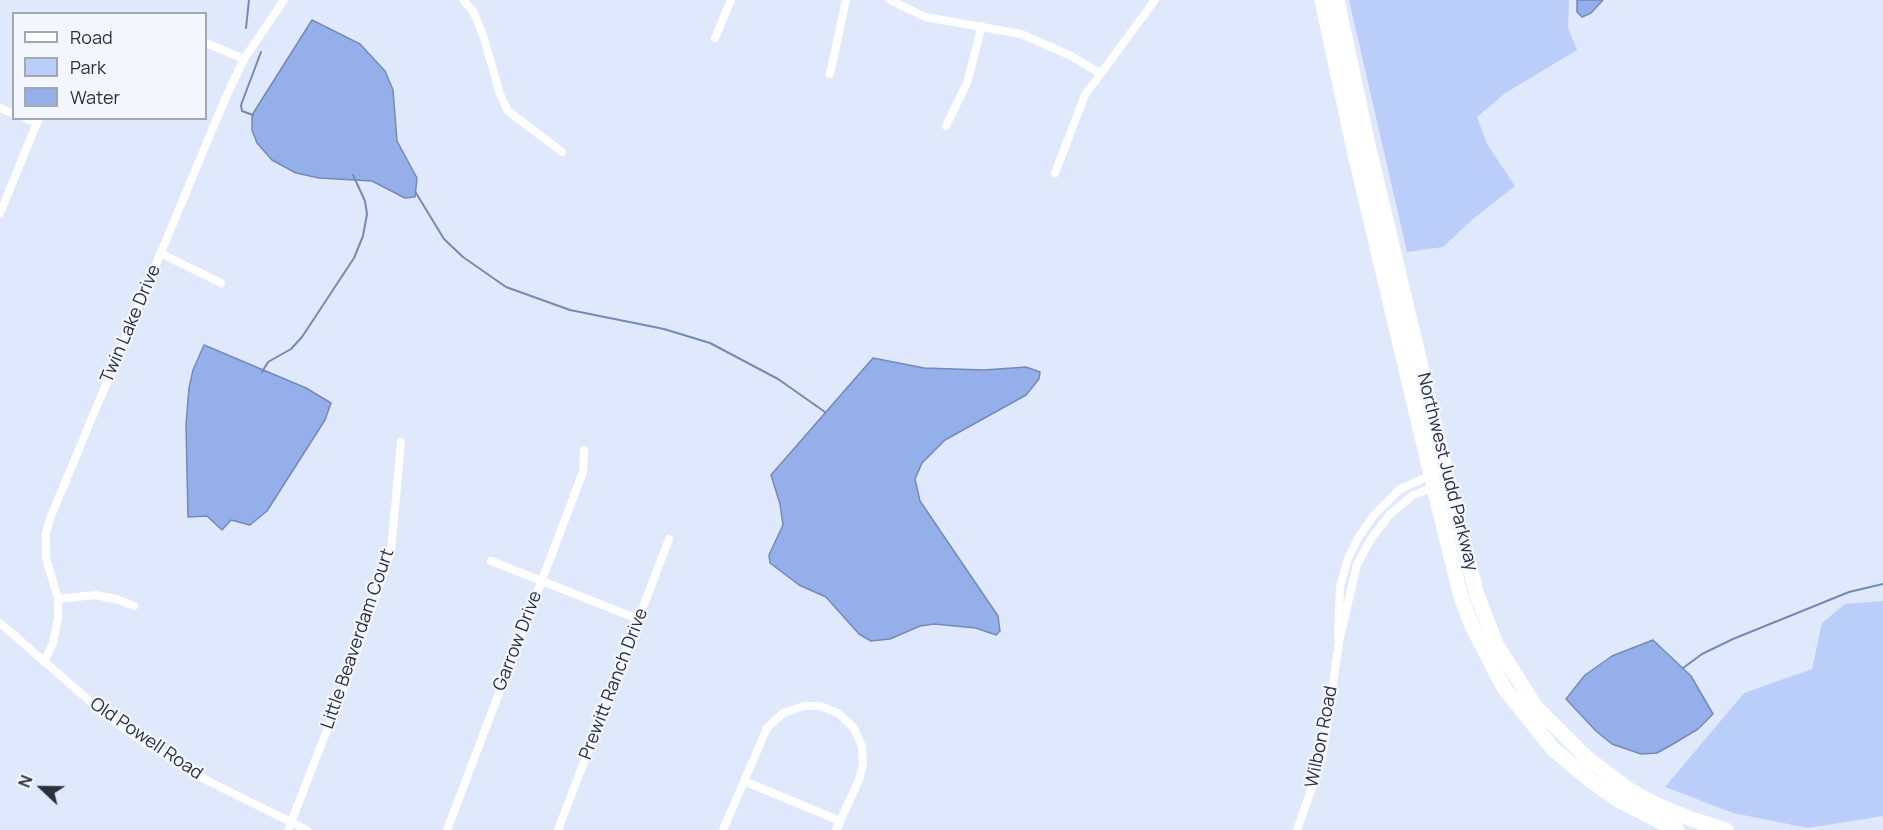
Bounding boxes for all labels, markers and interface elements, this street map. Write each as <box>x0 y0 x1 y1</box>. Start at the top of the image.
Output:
legend <box>12 12 207 120</box>
text: Road <box>70 25 113 49</box>
text: Park <box>70 55 106 79</box>
text: Water <box>70 85 120 109</box>
street label: Twin Lake Drive <box>96 262 166 386</box>
street label: Northwest Judd Parkway <box>1412 371 1482 573</box>
street label: Little Beaverdam Court <box>317 546 399 732</box>
street label: Garrow Drive <box>489 588 547 694</box>
street label: Prewitt Ranch Drive <box>575 605 653 763</box>
street label: Wilbon Road <box>1302 684 1342 790</box>
street label: Old Powell Road <box>86 693 206 785</box>
north arrow <box>12 758 72 818</box>
text: N <box>13 772 38 791</box>

